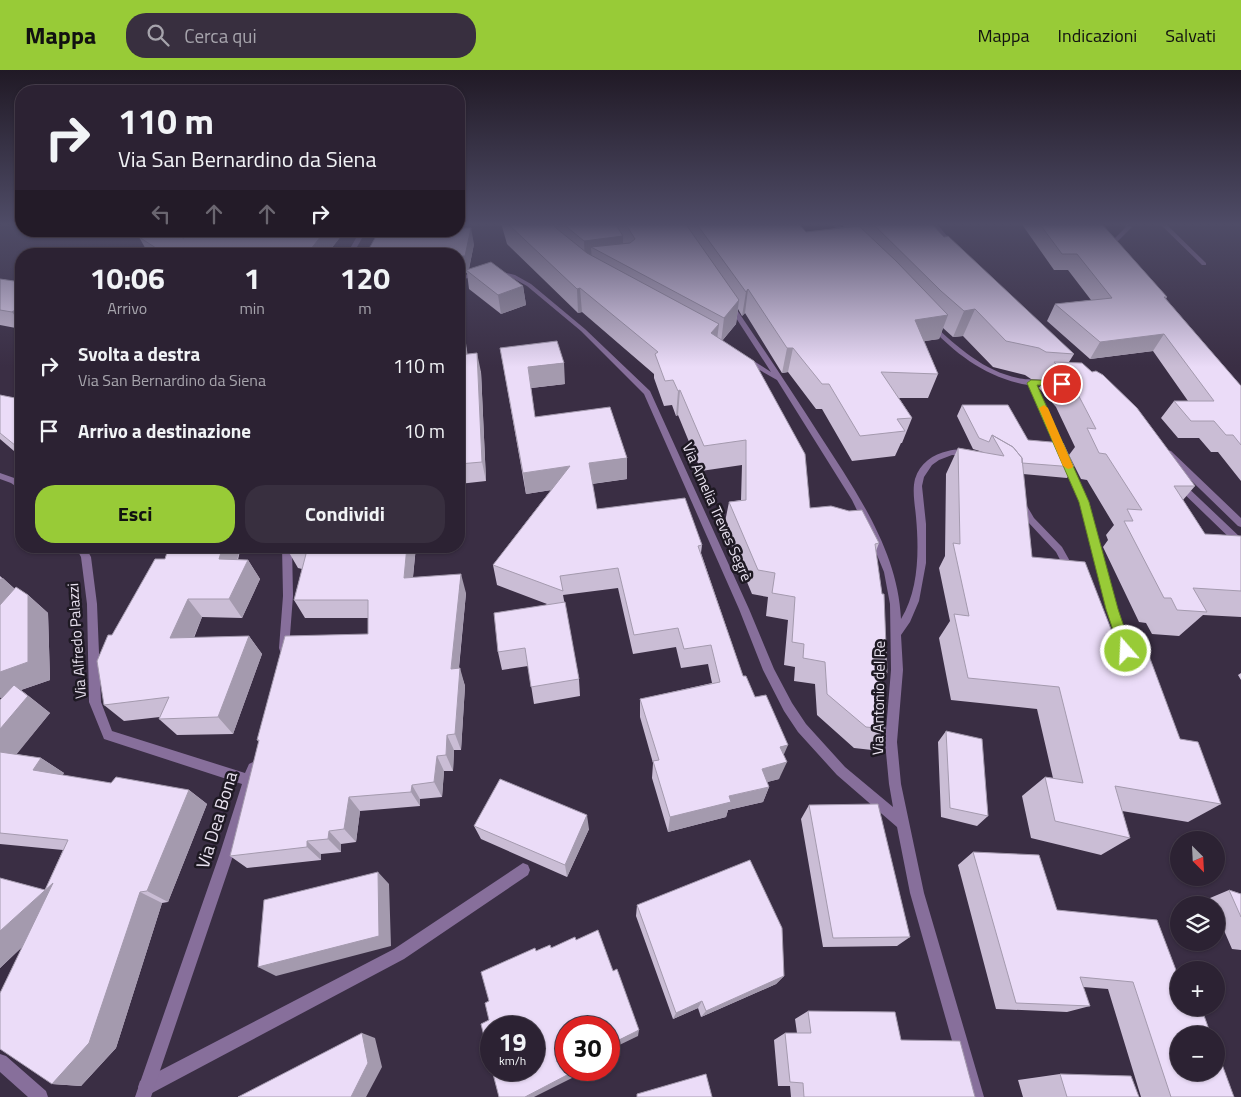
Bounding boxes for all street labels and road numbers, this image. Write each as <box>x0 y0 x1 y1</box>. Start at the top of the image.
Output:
street label: Via Amelia Treves Segrè <box>677 439 758 585</box>
street label: Via Alfredo Palazzi <box>61 582 92 700</box>
street label: Via Antonio del Re <box>866 641 891 755</box>
street label: Via Dea Bona <box>189 768 244 872</box>

